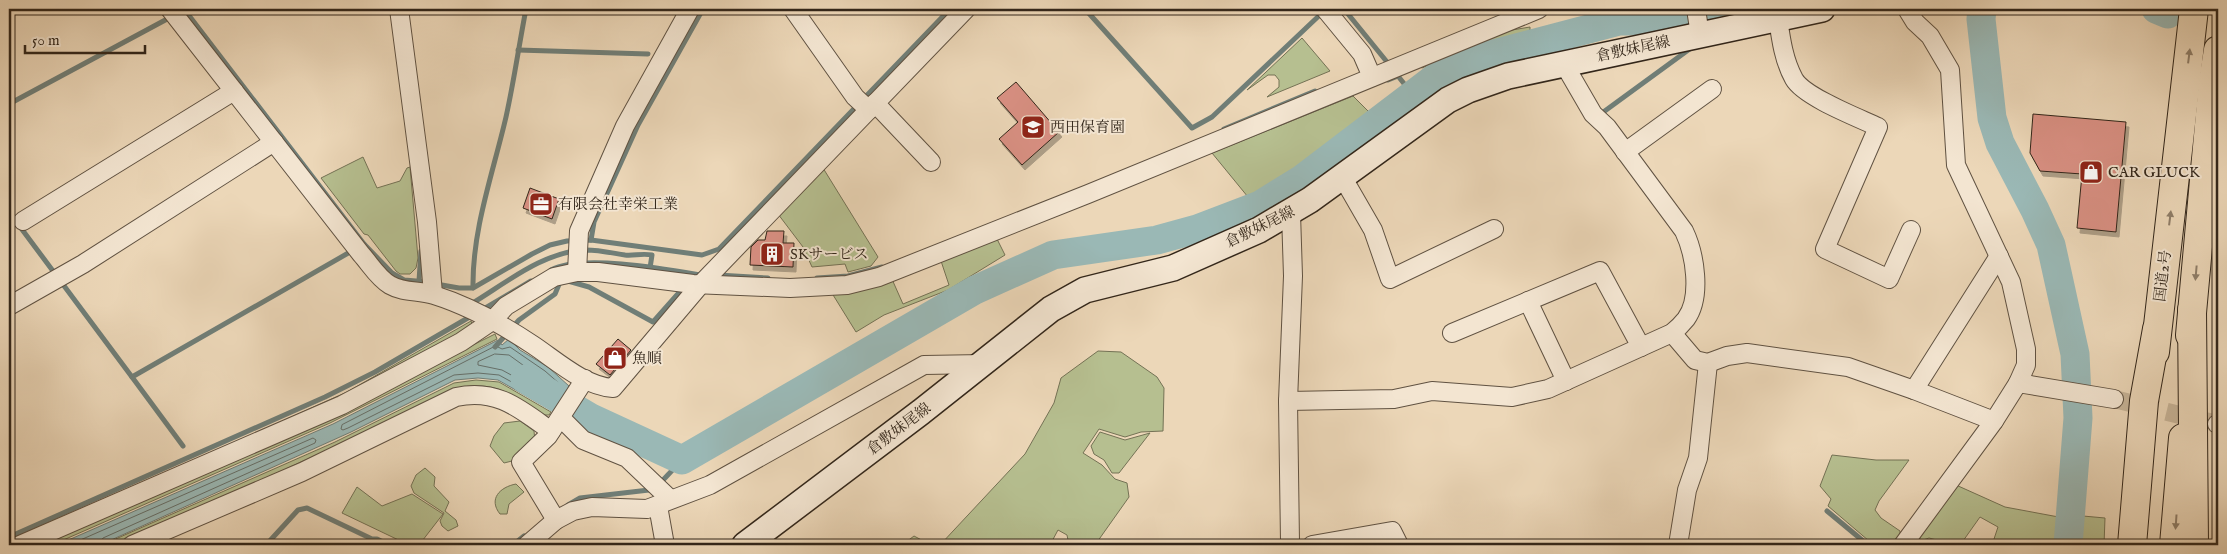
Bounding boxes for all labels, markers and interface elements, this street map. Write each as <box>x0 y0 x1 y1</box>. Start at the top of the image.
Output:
scale bar <box>25 22 145 54</box>
text: 50 m <box>32 31 60 50</box>
street label: 倉敷妹尾線 <box>1594 32 1672 66</box>
one-way arrow <box>2185 48 2193 64</box>
school or university icon: 西田保育園 <box>1020 114 1046 140</box>
place label: 西田保育園 <box>1050 118 1125 137</box>
shop icon: CAR GLUCK <box>2078 159 2104 185</box>
place label: CAR GLUCK <box>2108 163 2200 182</box>
office icon: 有限会社幸栄工業 <box>528 191 554 217</box>
place label: 有限会社幸栄工業 <box>558 195 678 214</box>
street label: 倉敷妹尾線 <box>1222 202 1298 252</box>
one-way arrow <box>2166 209 2174 225</box>
building icon: SKサービス <box>759 241 785 267</box>
place label: SKサービス <box>790 245 869 264</box>
street label: 国道2号 <box>2150 249 2176 303</box>
one-way arrow <box>2191 265 2199 281</box>
shop icon: 魚順 <box>602 345 628 371</box>
place label: 魚順 <box>632 349 662 368</box>
street label: 倉敷妹尾線 <box>863 399 935 459</box>
one-way arrow <box>2172 514 2180 530</box>

